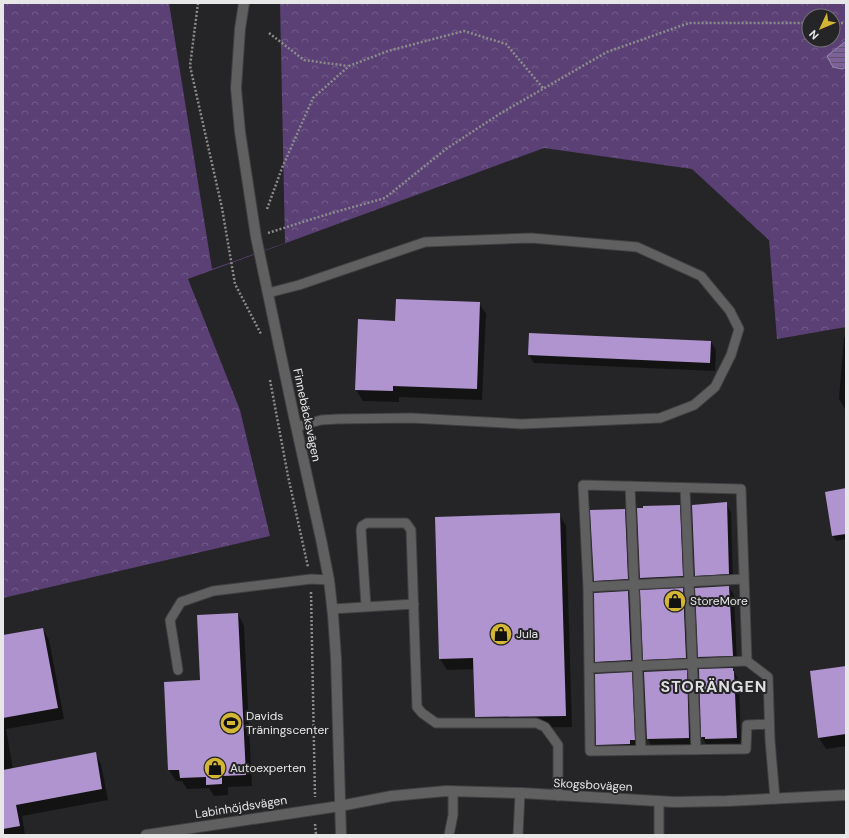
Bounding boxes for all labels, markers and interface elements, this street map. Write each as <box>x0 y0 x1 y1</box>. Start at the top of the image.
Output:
north arrow <box>801 8 841 48</box>
text: N <box>806 27 822 43</box>
street label: Finnebäcksvägen <box>289 367 325 463</box>
shop icon: StoreMore <box>662 588 688 614</box>
place label: StoreMore <box>690 593 748 609</box>
shop icon: Jula <box>488 621 514 647</box>
place label: Jula <box>516 626 538 642</box>
district label: STORÄNGEN <box>661 676 767 697</box>
place label: Davids Träningscenter <box>246 708 329 738</box>
sports icon: Davids Träningscenter <box>218 710 244 736</box>
shop icon: Autoexperten <box>202 755 228 781</box>
place label: Autoexperten <box>230 760 306 776</box>
street label: Skogsbovägen <box>553 775 633 795</box>
street label: Labinhöjdsvägen <box>194 792 288 822</box>

